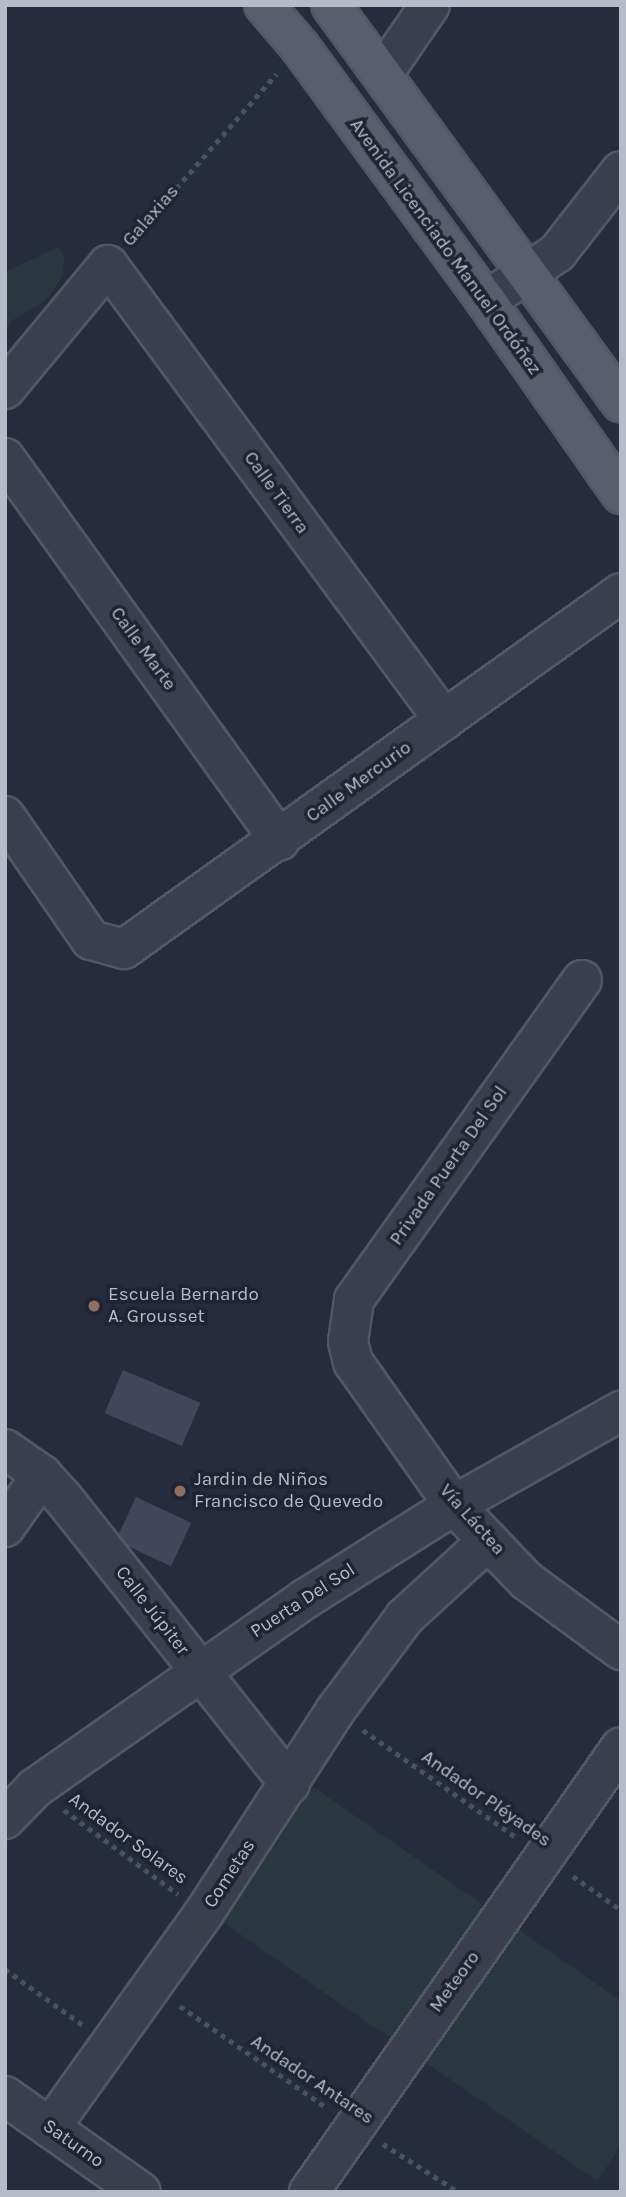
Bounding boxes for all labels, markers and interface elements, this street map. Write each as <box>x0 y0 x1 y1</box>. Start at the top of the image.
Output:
street label: Avenida Licenciado Manuel Ordóñez <box>344 115 546 379</box>
street label: Galaxias <box>118 180 184 252</box>
street label: Calle Tierra <box>239 447 313 539</box>
street label: Calle Marte <box>105 603 181 695</box>
street label: Calle Mercurio <box>302 736 416 828</box>
street label: Privada Puerta Del Sol <box>385 1082 513 1250</box>
place label: Escuela Bernardo A. Grousset <box>108 1284 259 1328</box>
marker: Escuela Bernardo A. Grousset <box>86 1298 102 1314</box>
place label: Jardin de Niños Francisco de Quevedo <box>194 1469 383 1513</box>
street label: Vía Láctea <box>434 1480 510 1560</box>
marker: Jardin de Niños Francisco de Quevedo <box>172 1483 188 1499</box>
street label: Puerta Del Sol <box>246 1559 360 1643</box>
street label: Calle Júpiter <box>110 1562 194 1660</box>
street label: Andador Pléyades <box>417 1746 555 1852</box>
street label: Andador Solares <box>64 1788 192 1890</box>
street label: Cometas <box>199 1835 261 1913</box>
street label: Meteoro <box>425 1947 485 2017</box>
street label: Andador Antares <box>246 2030 378 2130</box>
street label: Saturno <box>38 2115 108 2173</box>

